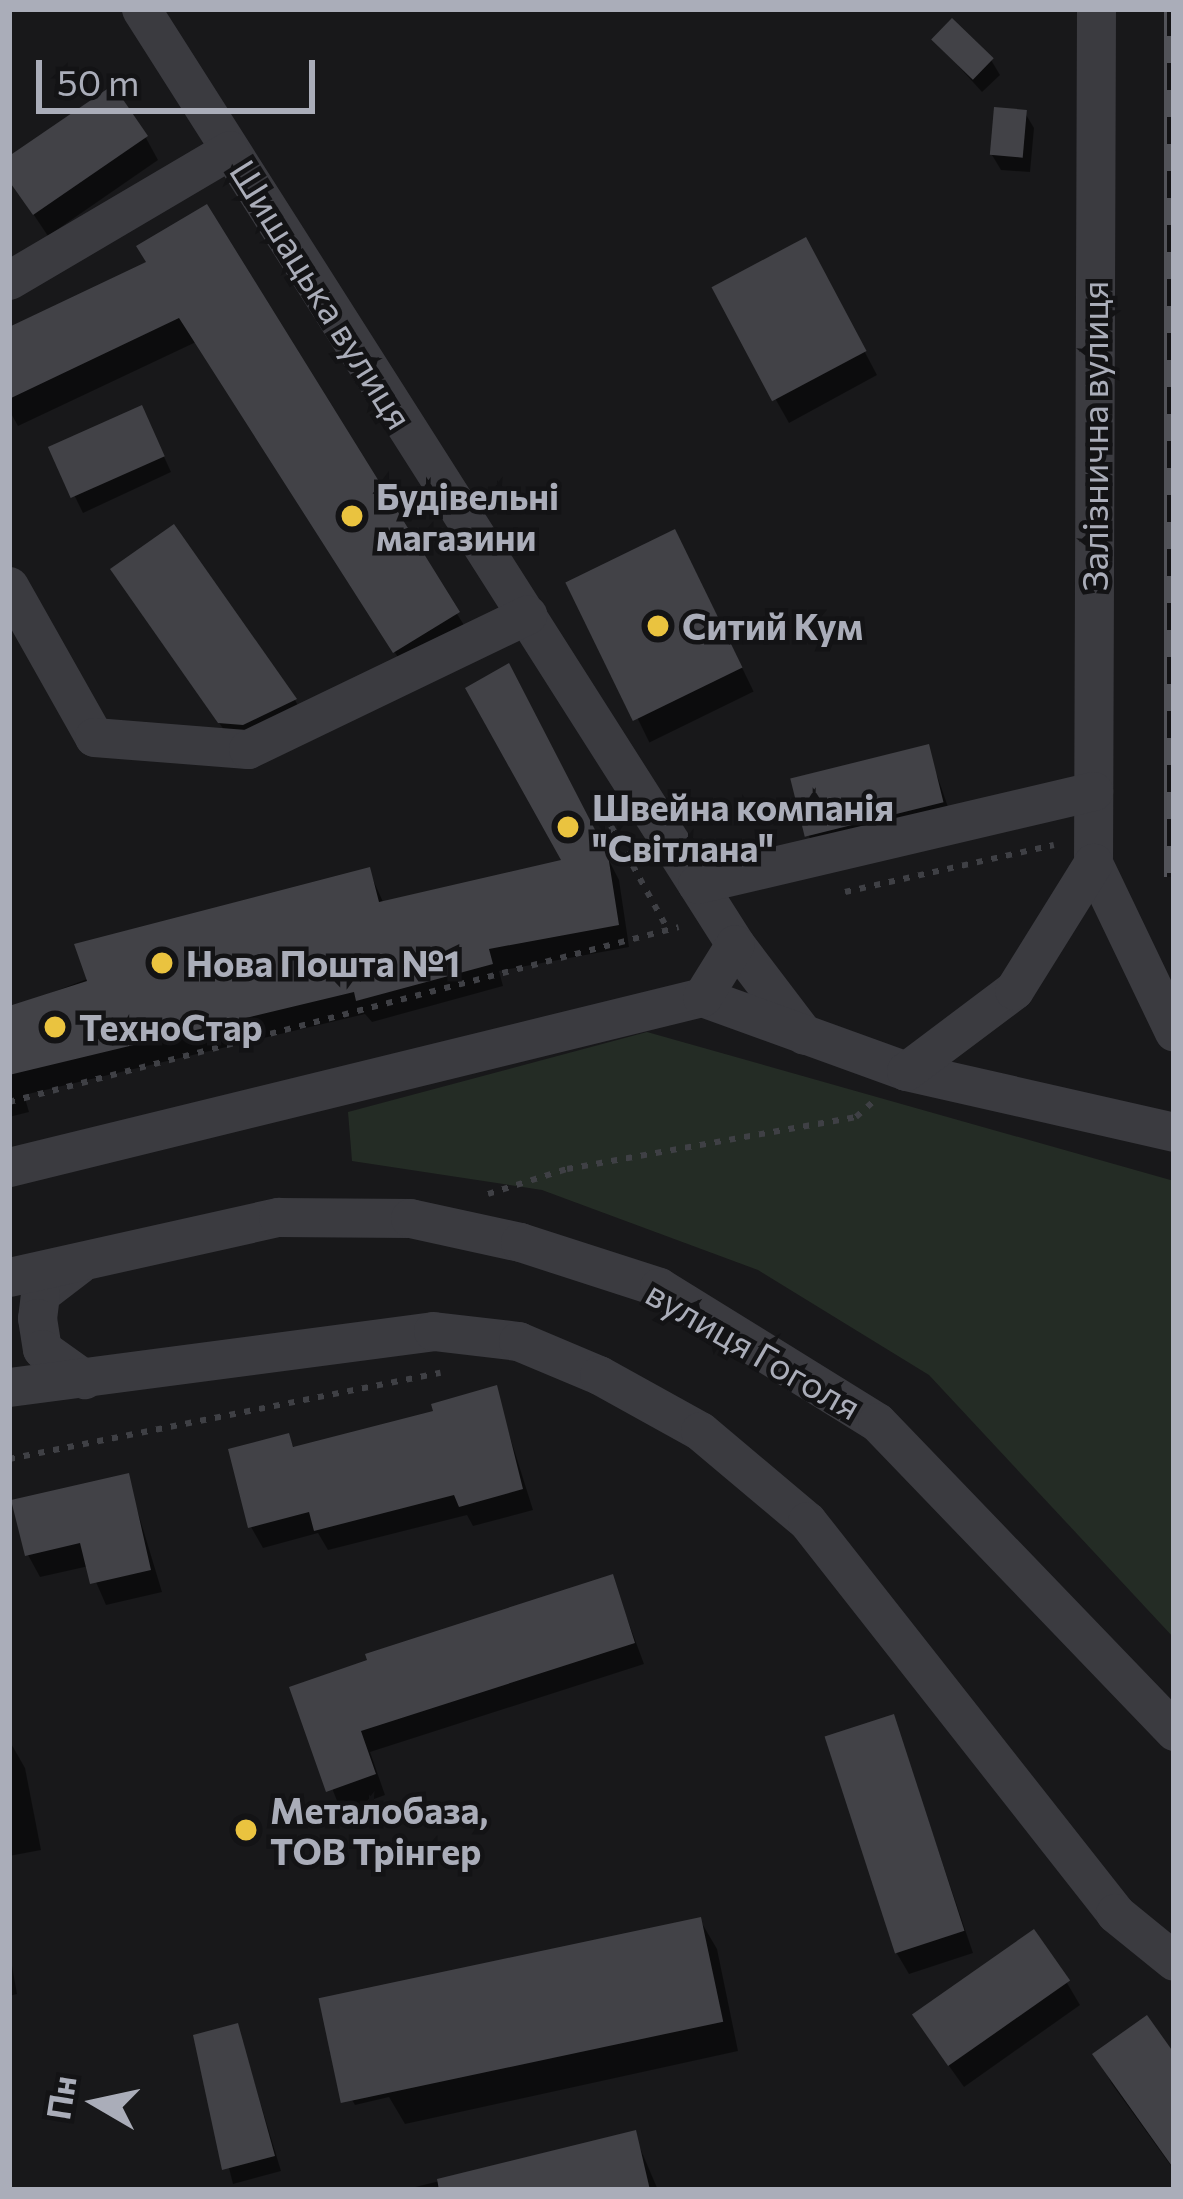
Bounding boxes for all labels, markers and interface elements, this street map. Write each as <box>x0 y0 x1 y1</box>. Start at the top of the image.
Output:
scale bar <box>42 36 321 110</box>
text: 50 m <box>57 59 139 103</box>
street label: Шишацька вулиця <box>222 152 422 436</box>
street label: Залізнична вулиця <box>1072 281 1116 591</box>
place label: Будівельні магазини <box>376 473 559 558</box>
marker: Будівельні магазини <box>339 503 365 529</box>
place label: Ситий Кум <box>682 604 863 648</box>
marker: Ситий Кум <box>645 613 671 639</box>
place label: Швейна компанія "Світлана" <box>592 784 894 869</box>
marker: Швейна компанія "Світлана" <box>555 814 581 840</box>
place label: Нова Пошта №1 <box>186 941 460 985</box>
marker: Нова Пошта №1 <box>149 950 175 976</box>
place label: ТехноСтар <box>79 1005 263 1049</box>
marker: ТехноСтар <box>42 1014 68 1040</box>
street label: вулиця Гоголя <box>639 1270 869 1428</box>
place label: Металобаза, ТОВ Трінгер <box>270 1787 488 1872</box>
marker: Металобаза, ТОВ Трінгер <box>233 1817 259 1843</box>
north arrow <box>36 2043 156 2163</box>
text: Пн <box>36 2072 84 2122</box>

